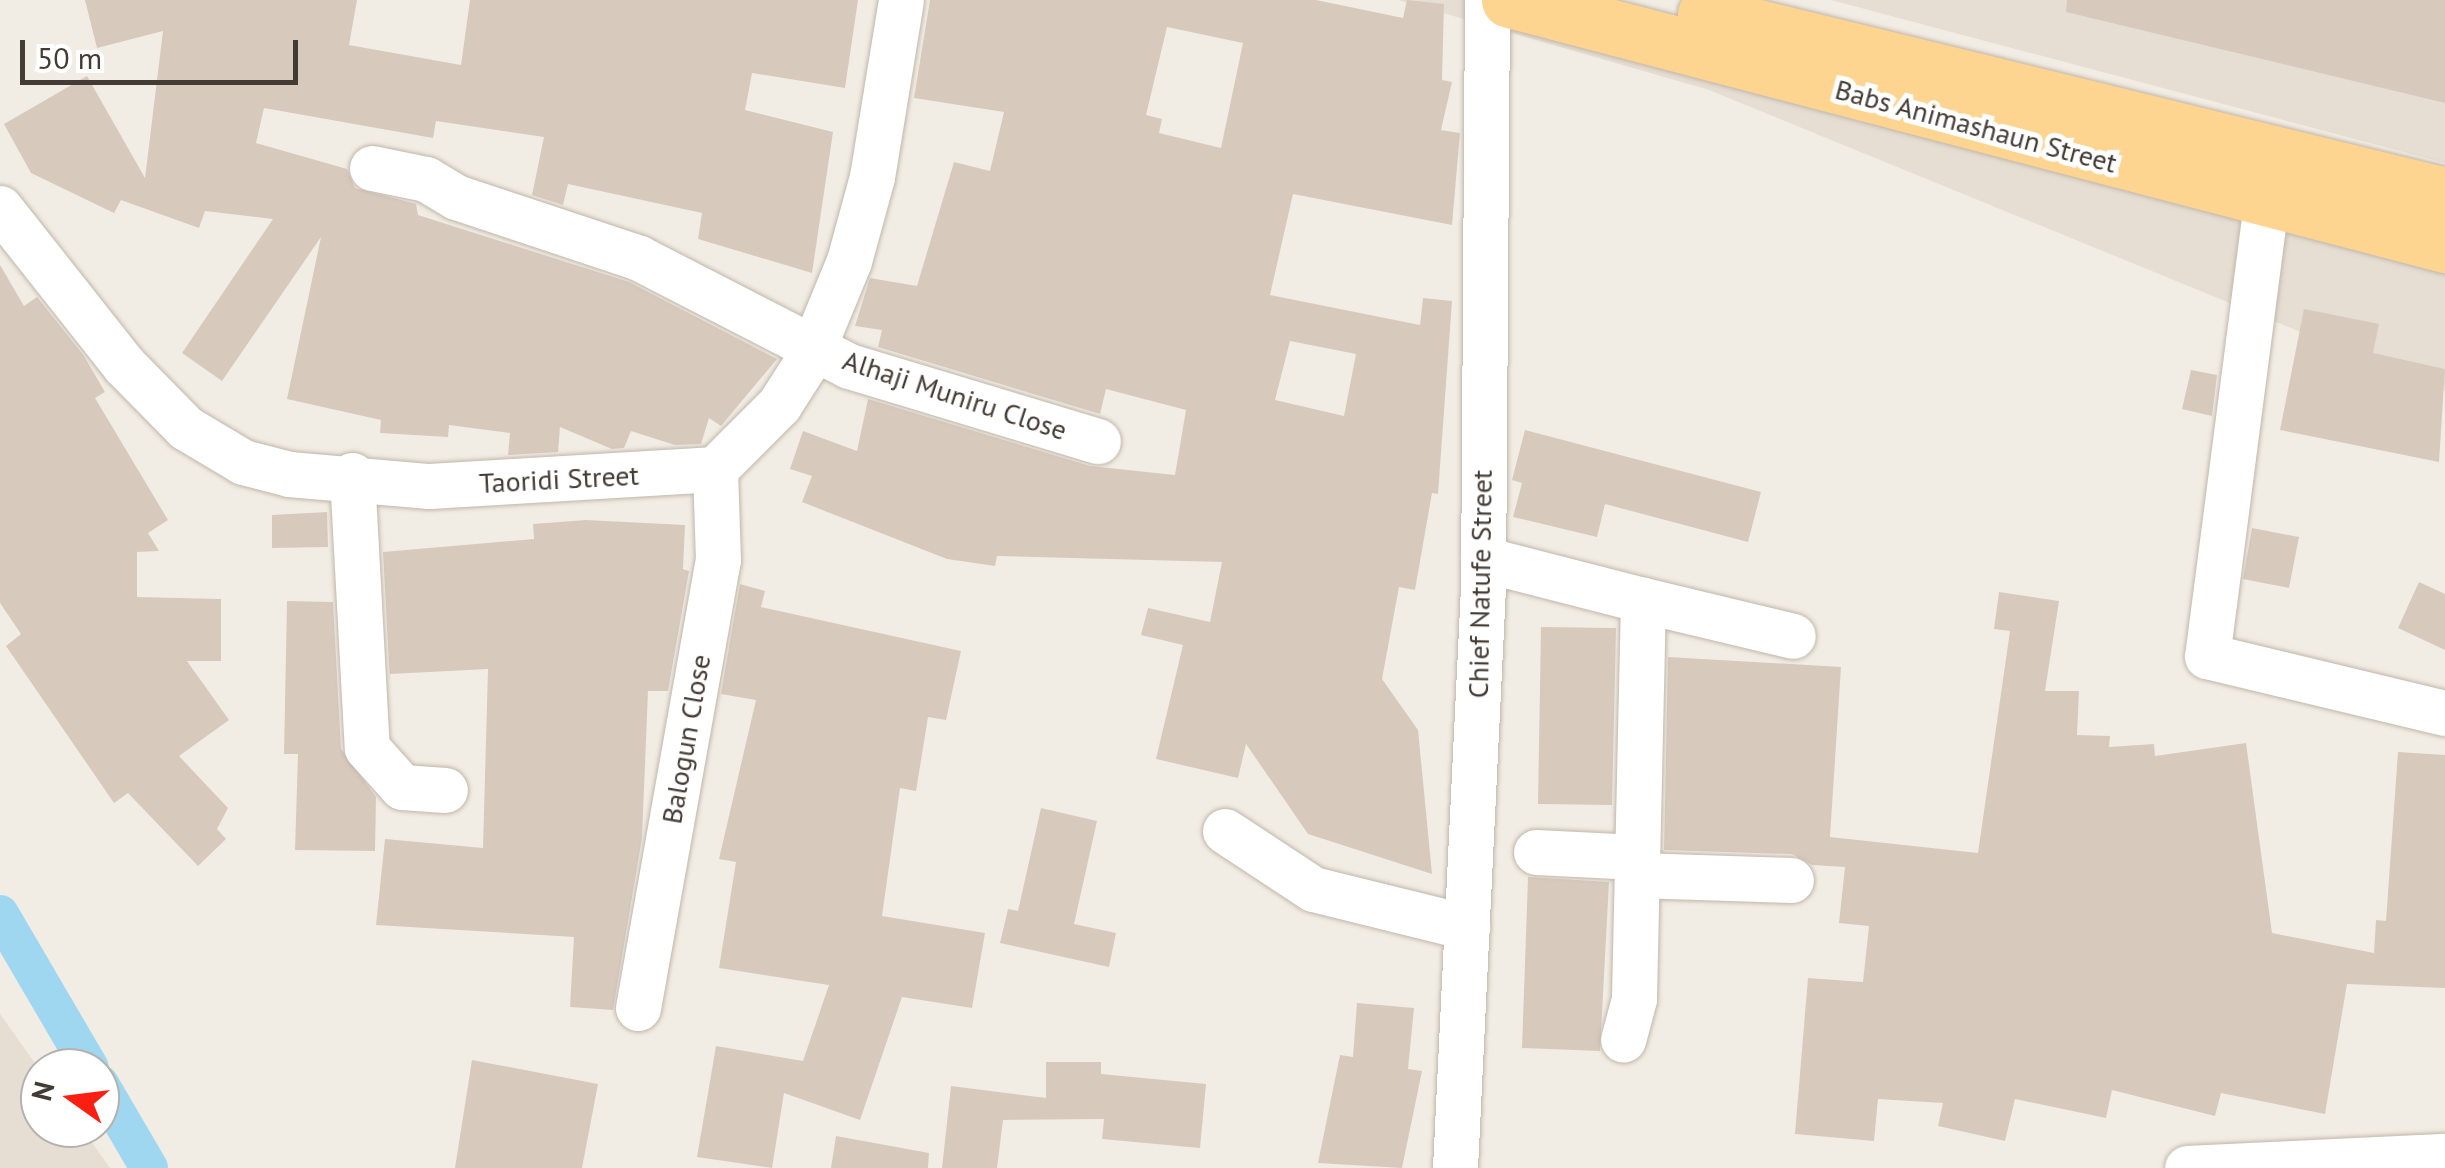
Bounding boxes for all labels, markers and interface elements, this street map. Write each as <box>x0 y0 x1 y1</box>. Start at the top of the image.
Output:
scale bar <box>25 20 302 82</box>
text: 50 m <box>37 38 102 77</box>
street label: Babs Animashaun Street <box>1831 72 2121 180</box>
street label: Alhaji Muniru Close <box>839 343 1071 447</box>
street label: Taoridi Street <box>478 458 640 500</box>
street label: Chief Natufe Street <box>1461 469 1499 699</box>
street label: Balogun Close <box>655 652 717 826</box>
north arrow <box>20 1048 120 1148</box>
text: N <box>22 1078 63 1105</box>

